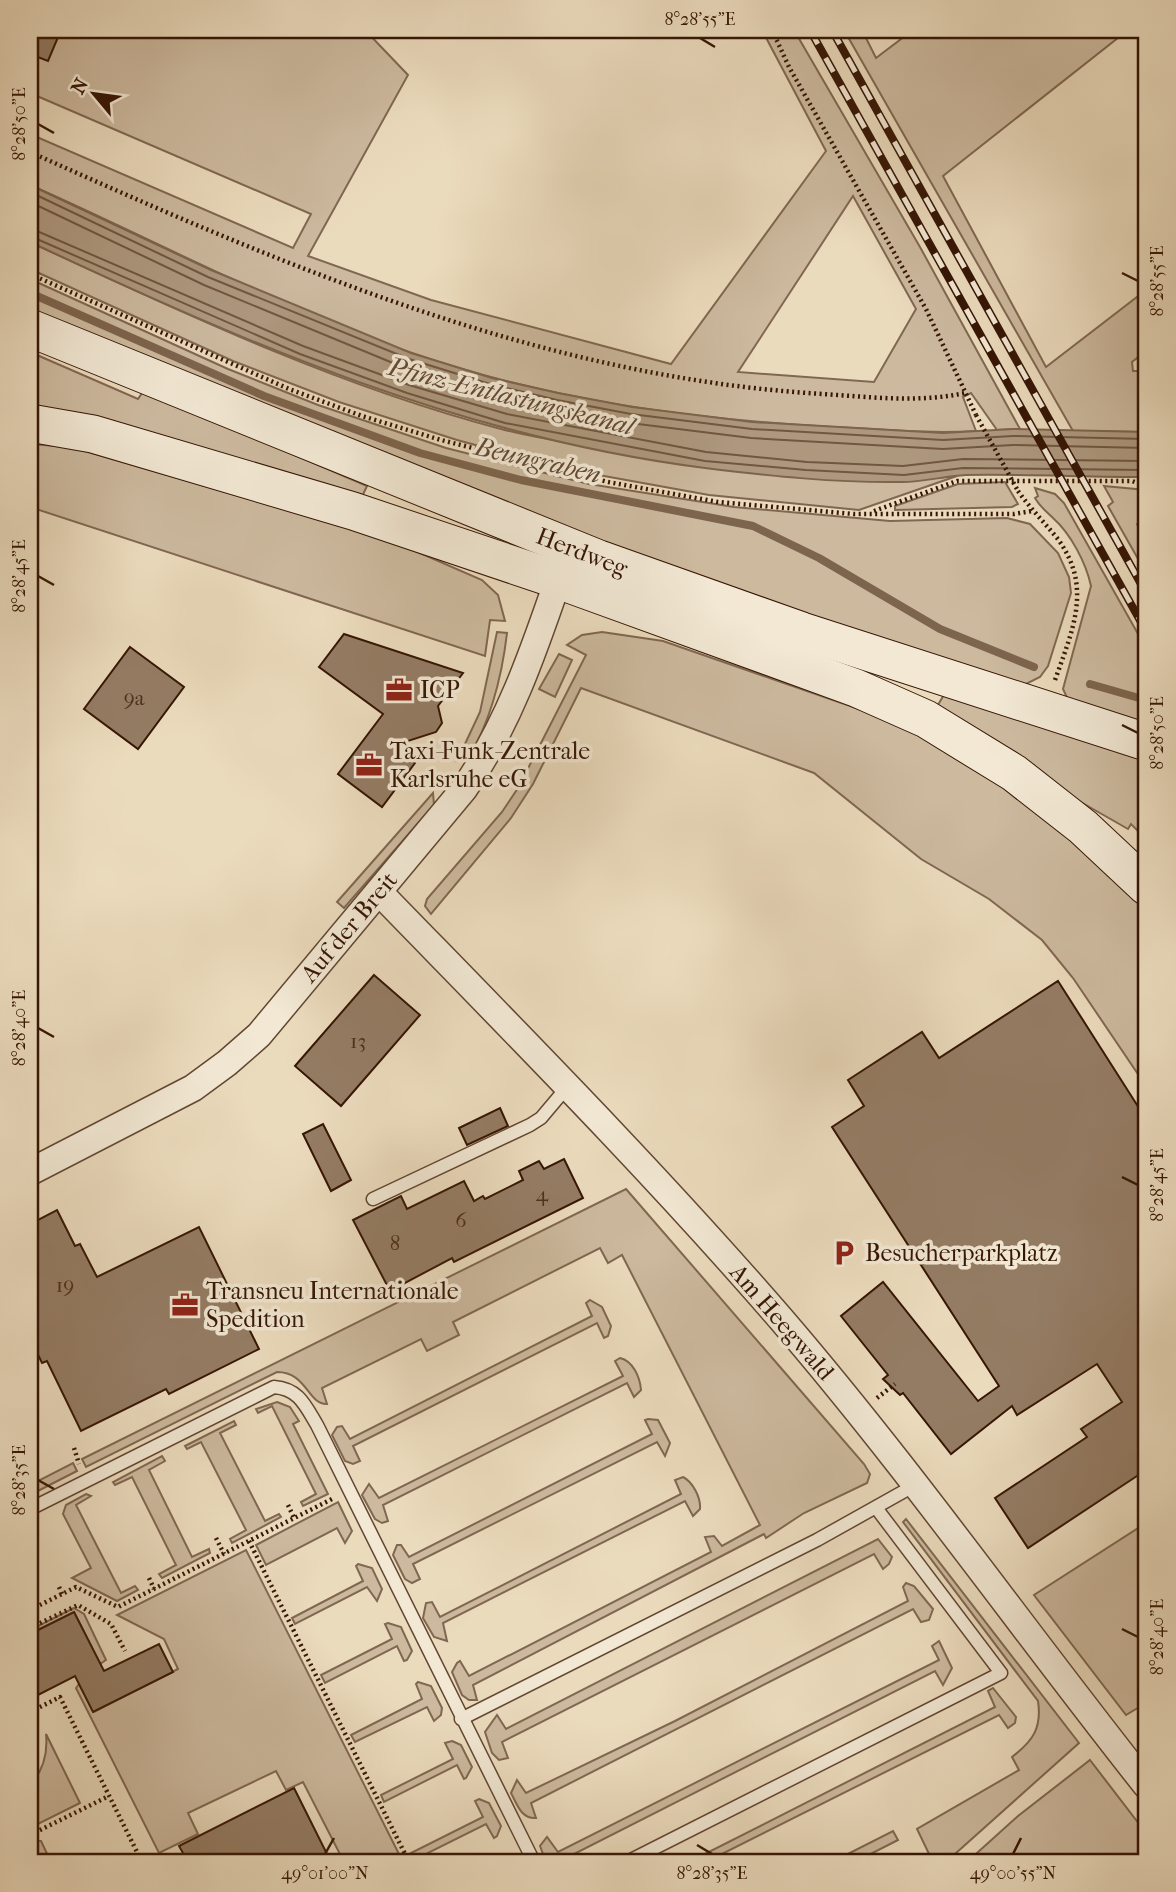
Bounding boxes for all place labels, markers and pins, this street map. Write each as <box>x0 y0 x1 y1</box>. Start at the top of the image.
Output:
office icon: ICP <box>384 675 414 705</box>
place label: ICP <box>420 676 460 704</box>
place label: Taxi-Funk-Zentrale Karlsruhe eG <box>390 737 590 793</box>
office icon: Taxi-Funk-Zentrale Karlsruhe eG <box>354 750 384 780</box>
parking icon: Besucherparkplatz <box>829 1238 859 1268</box>
place label: Besucherparkplatz <box>865 1239 1058 1267</box>
place label: Transneu Internationale Spedition <box>206 1277 459 1333</box>
office icon: Transneu Internationale Spedition <box>170 1290 200 1320</box>

